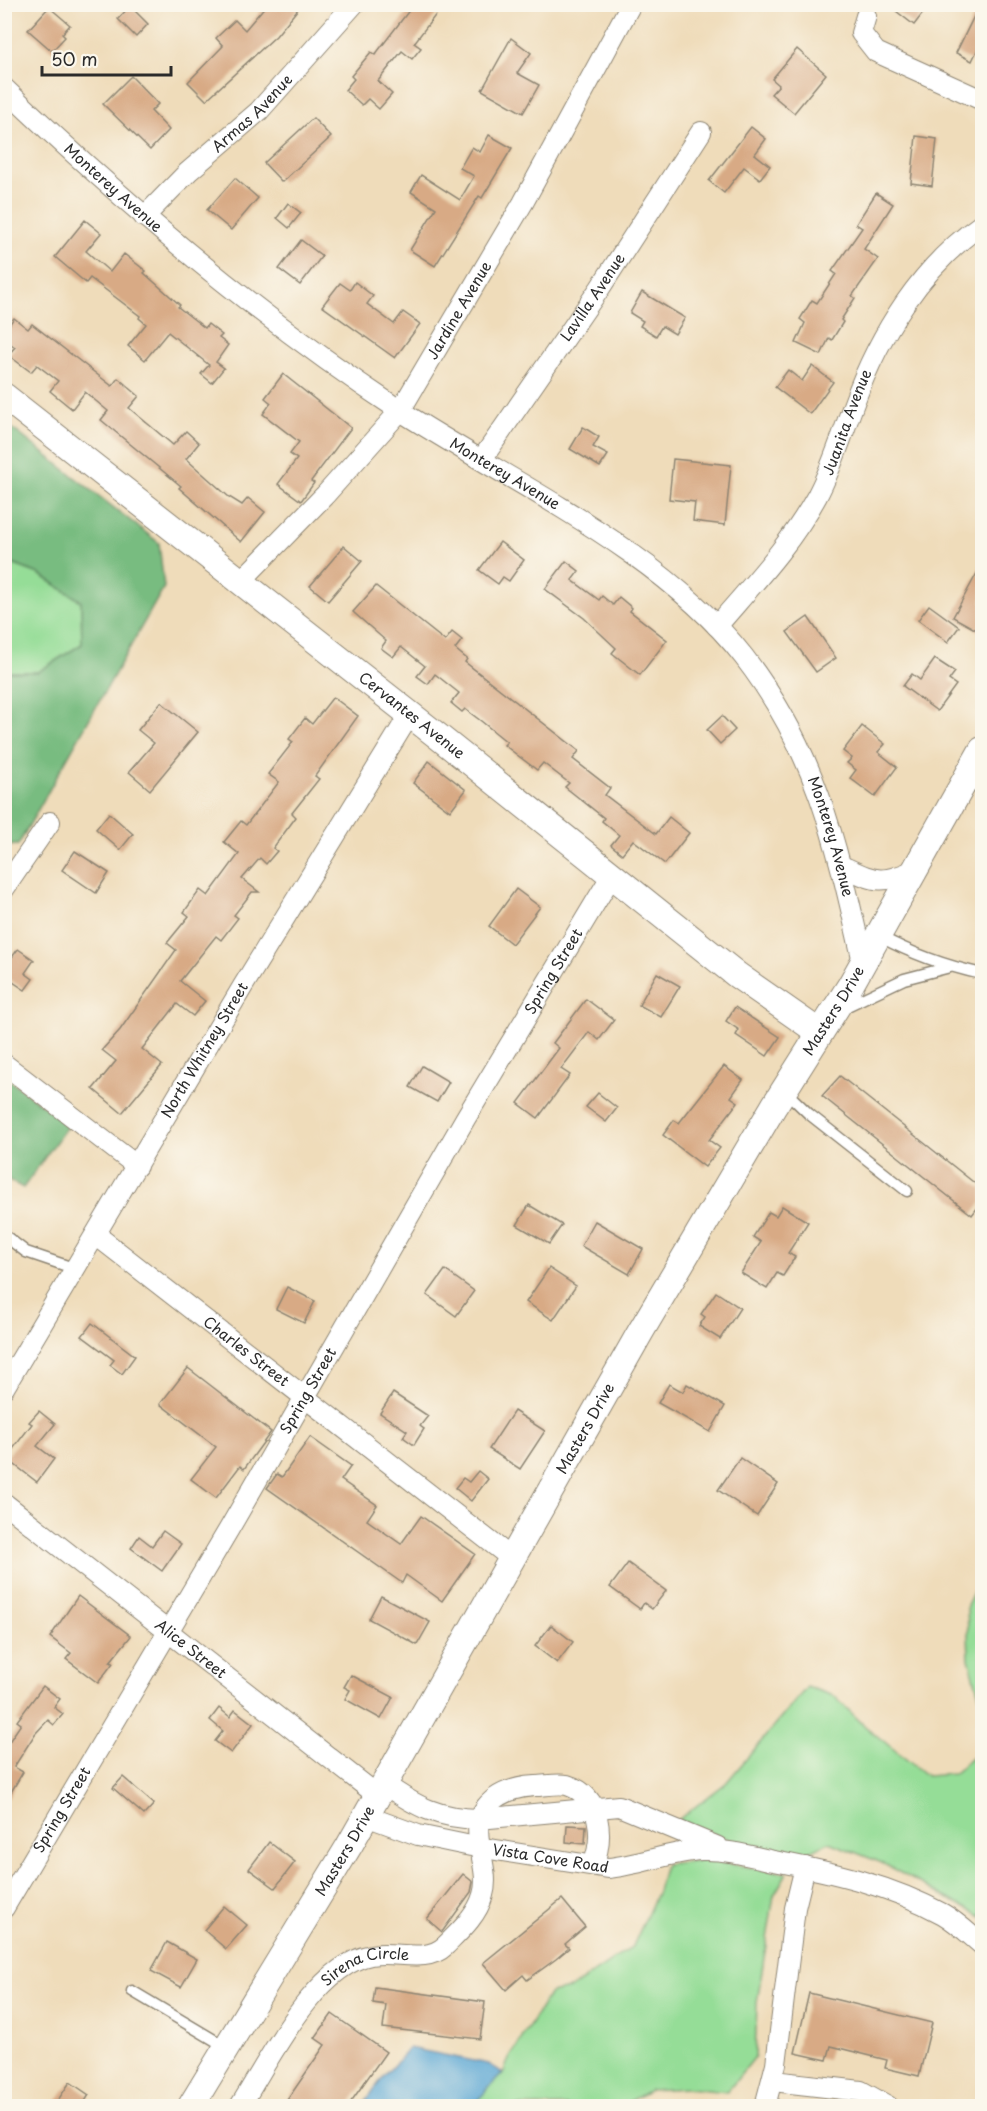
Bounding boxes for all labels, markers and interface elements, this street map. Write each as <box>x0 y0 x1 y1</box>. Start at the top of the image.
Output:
scale bar <box>42 39 171 77</box>
text: 50 m <box>51 45 98 72</box>
street label: Armas Avenue <box>206 68 297 157</box>
street label: Monterey Avenue <box>60 137 168 237</box>
street label: Lavilla Avenue <box>554 248 630 345</box>
street label: Jardine Avenue <box>420 256 496 363</box>
street label: Juanita Avenue <box>815 365 876 478</box>
street label: Monterey Avenue <box>446 431 565 514</box>
street label: Cervantes Avenue <box>354 665 471 764</box>
street label: Monterey Avenue <box>803 773 861 899</box>
street label: Spring Street <box>518 923 587 1018</box>
street label: Masters Drive <box>796 961 869 1059</box>
street label: North Whitney Street <box>154 977 253 1122</box>
street label: Charles Street <box>199 1310 295 1391</box>
street label: Spring Street <box>273 1343 341 1438</box>
street label: Masters Drive <box>549 1378 619 1478</box>
street label: Alice Street <box>151 1613 232 1683</box>
street label: Spring Street <box>26 1762 95 1857</box>
street label: Masters Drive <box>308 1801 380 1900</box>
street label: Vista Cove Road <box>491 1837 611 1878</box>
street label: Sirena Circle <box>315 1941 410 1991</box>

